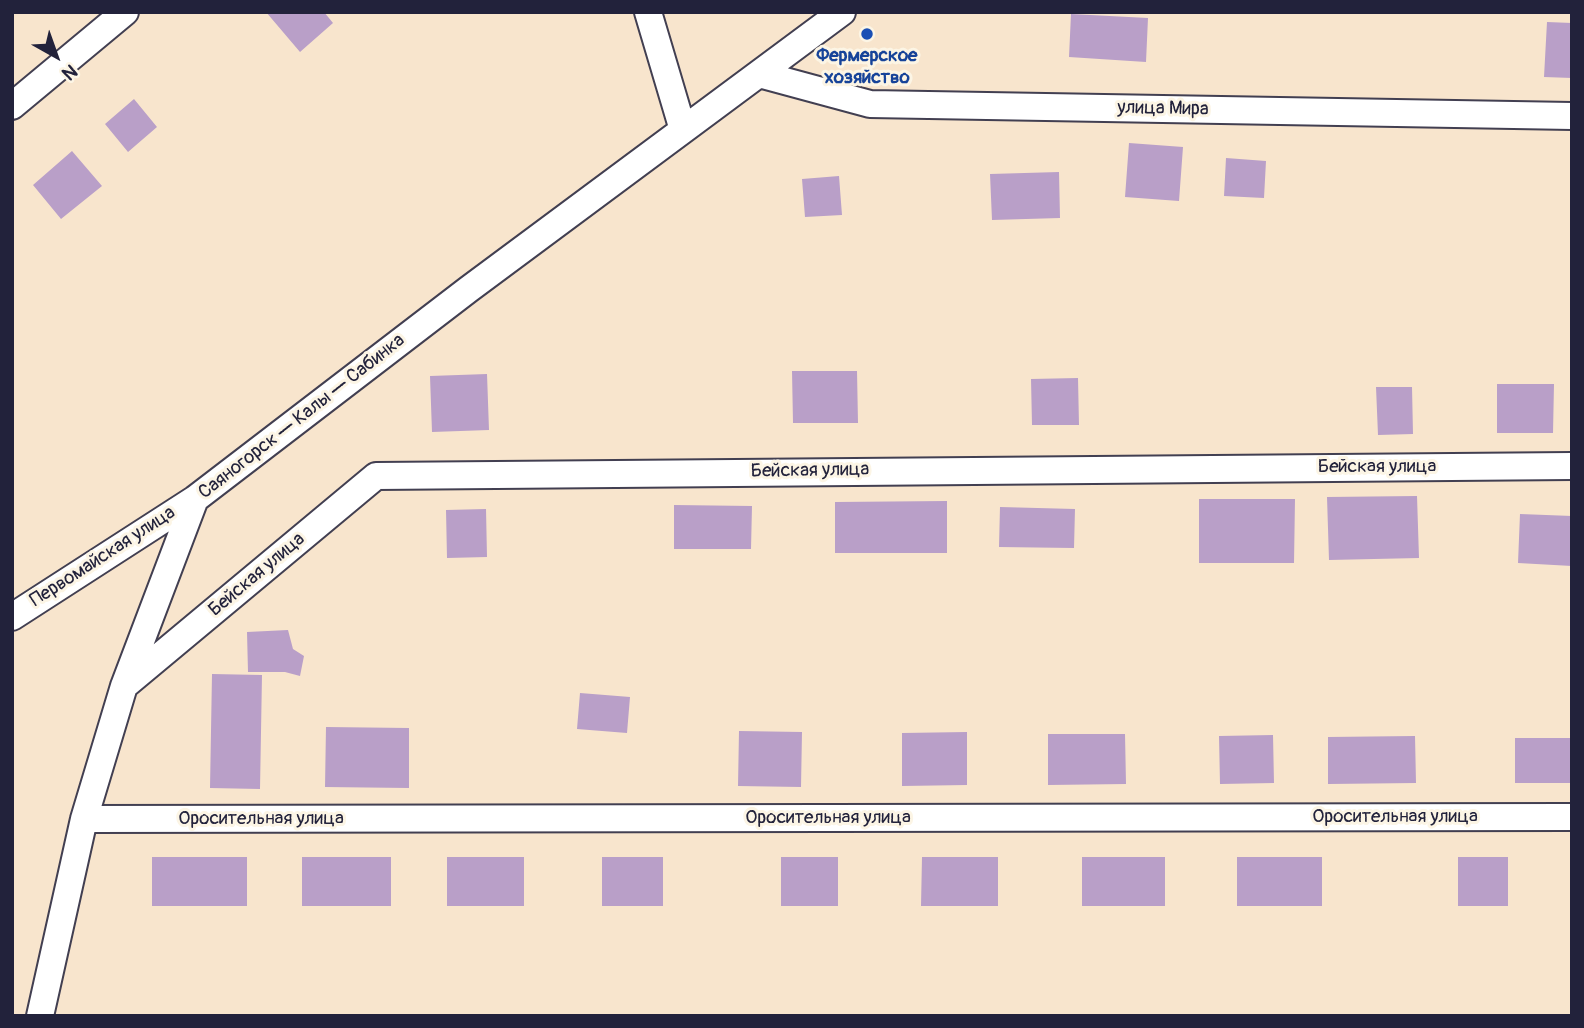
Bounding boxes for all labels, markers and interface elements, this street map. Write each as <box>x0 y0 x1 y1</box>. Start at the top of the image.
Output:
north arrow <box>21 21 91 91</box>
marker: Фермерское хозяйство <box>859 26 875 42</box>
place label: Фермерское хозяйство <box>817 45 917 89</box>
text: N <box>57 59 82 85</box>
street label: улица Мира <box>1117 97 1209 121</box>
street label: Саяногорск — Калы — Сабинка <box>194 329 410 505</box>
street label: Бейская улица <box>1318 456 1436 478</box>
street label: Бейская улица <box>751 459 869 483</box>
street label: Первомайская улица <box>26 502 180 612</box>
street label: Бейская улица <box>204 528 310 622</box>
street label: Оросительная улица <box>1312 806 1478 828</box>
street label: Оросительная улица <box>745 807 911 829</box>
street label: Оросительная улица <box>178 808 344 830</box>

